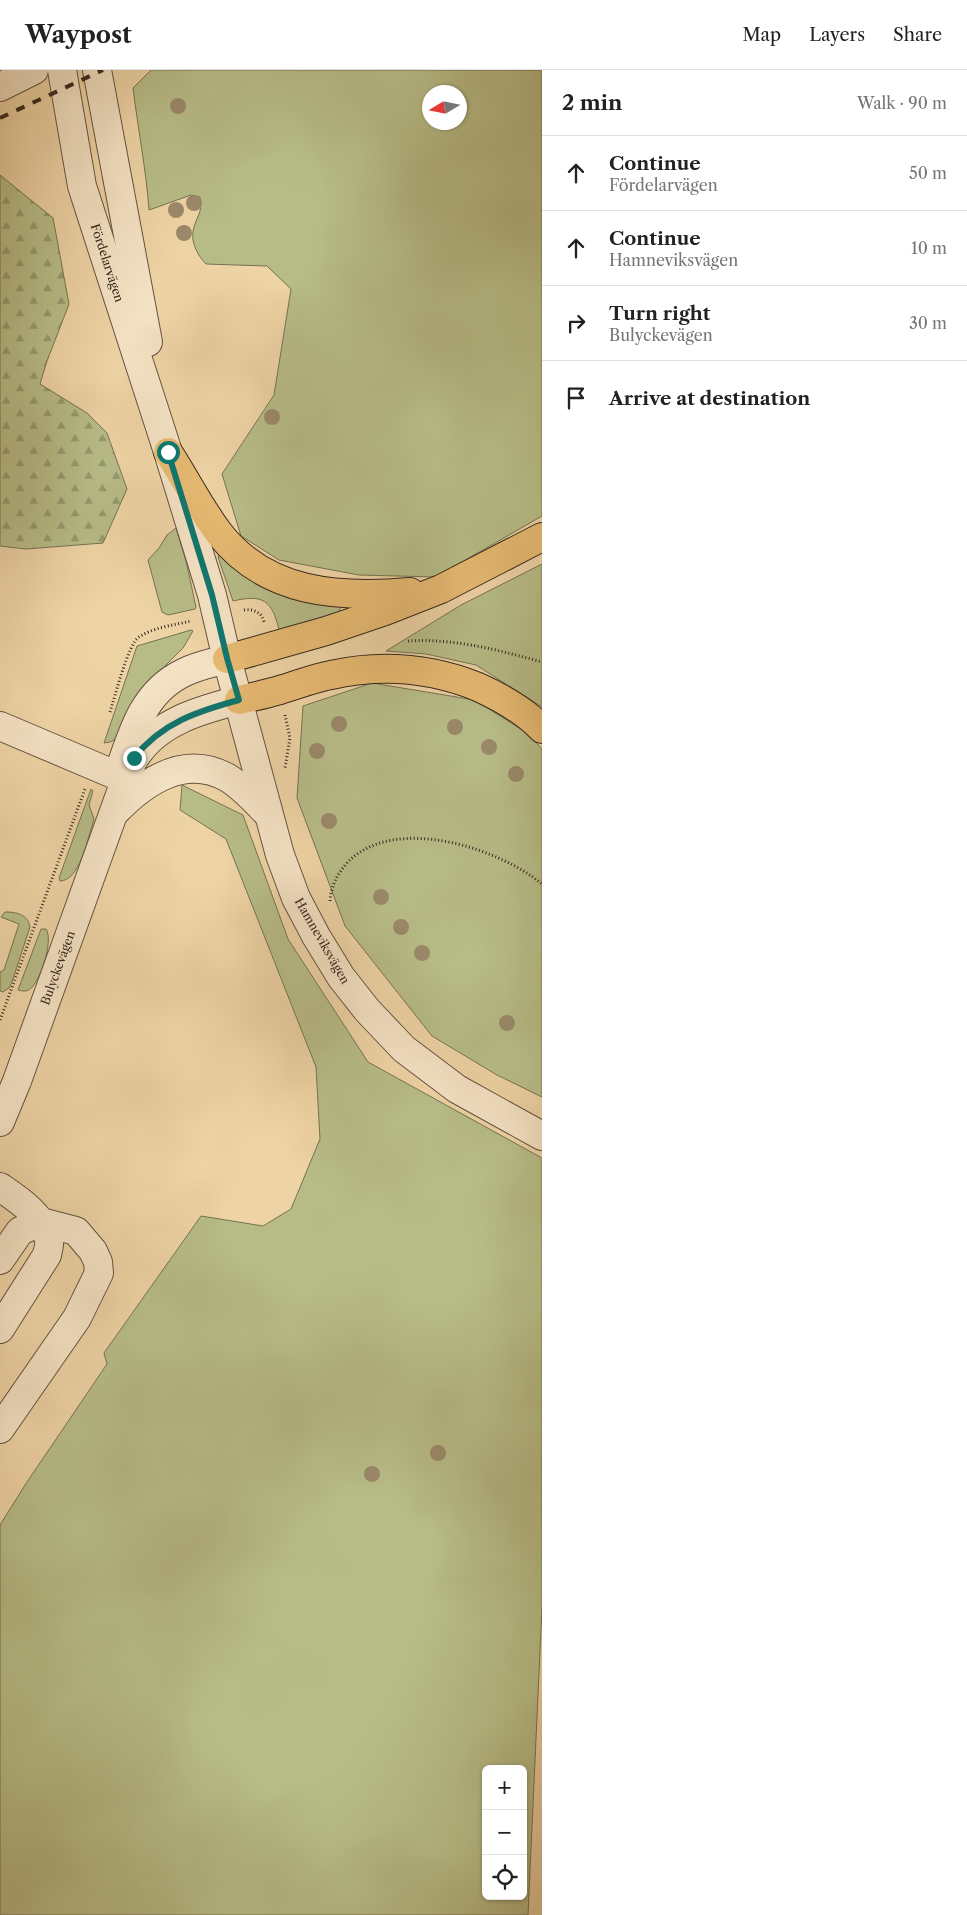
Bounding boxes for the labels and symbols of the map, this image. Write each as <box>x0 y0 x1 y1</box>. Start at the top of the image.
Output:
north arrow <box>422 85 467 130</box>
street label: Fördelarvägen <box>88 222 127 304</box>
route start <box>157 441 180 464</box>
route end <box>123 747 146 770</box>
street label: Hamneviksvägen <box>292 895 353 987</box>
street label: Bulyckevägen <box>37 928 78 1007</box>

